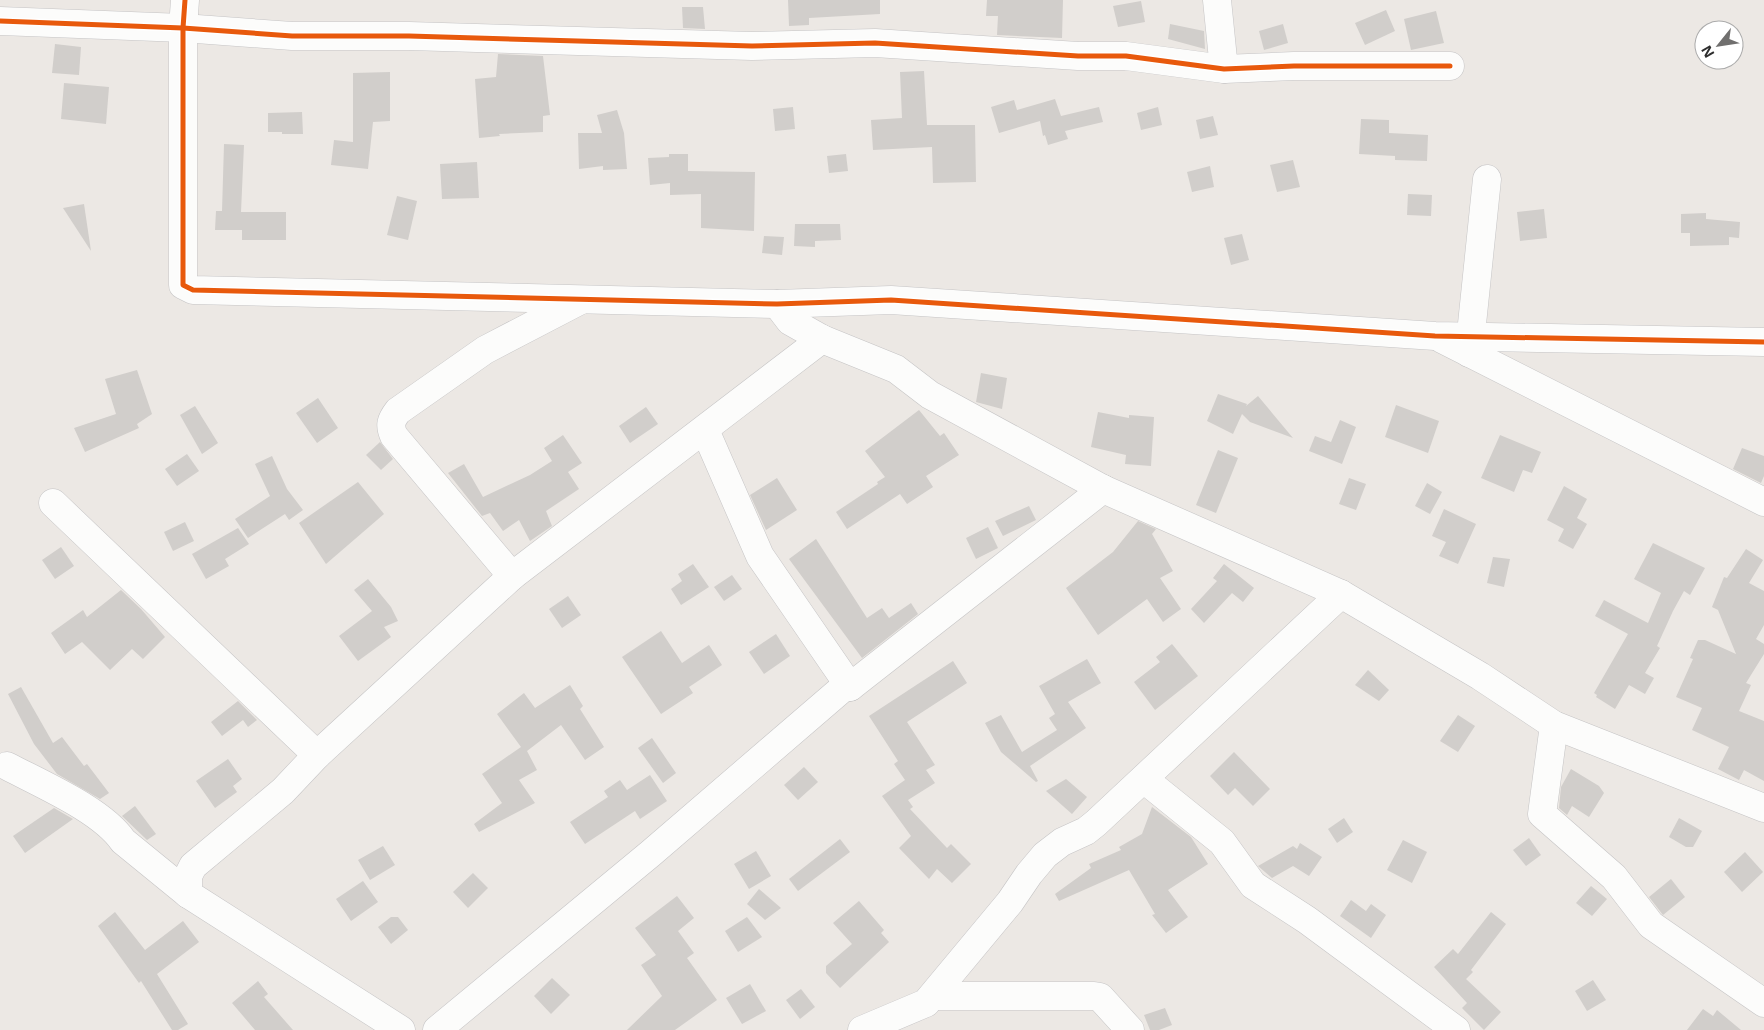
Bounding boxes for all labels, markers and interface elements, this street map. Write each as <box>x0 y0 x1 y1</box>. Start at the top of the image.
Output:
north arrow <box>1694 20 1744 70</box>
text: N <box>1696 42 1718 61</box>

